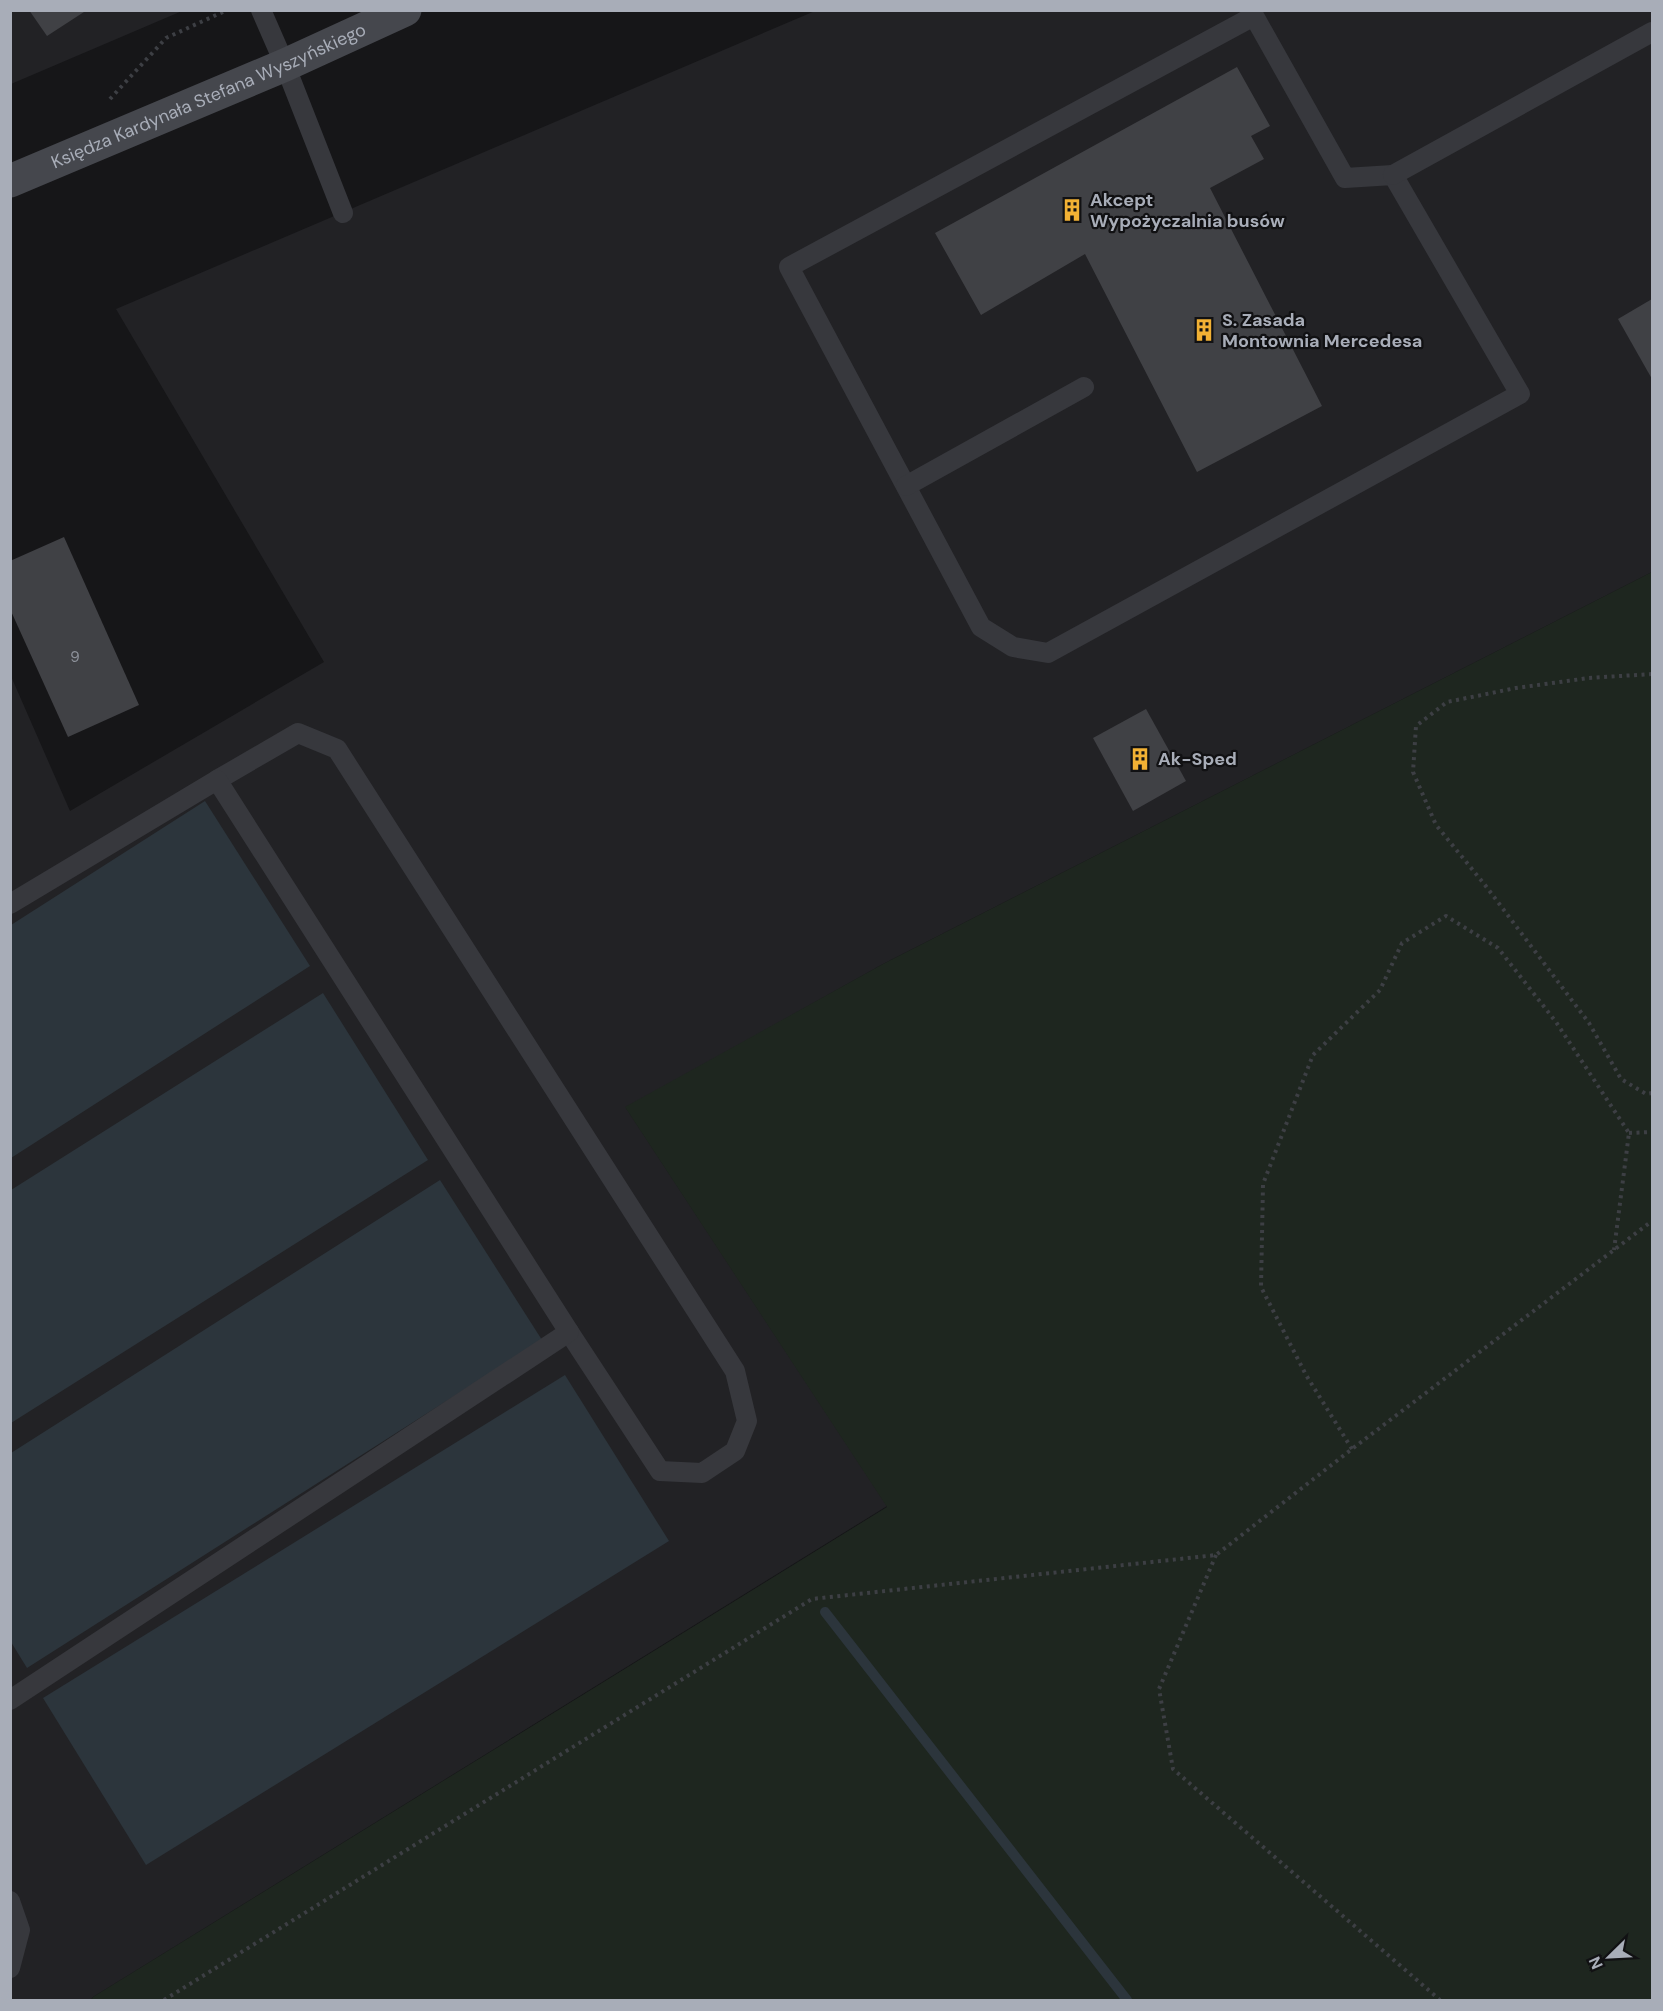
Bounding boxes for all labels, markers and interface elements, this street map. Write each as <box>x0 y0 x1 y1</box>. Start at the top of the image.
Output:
street label: Księdza Kardynała Stefana Wyszyńskiego <box>47 18 370 174</box>
place label: Akcept Wypożyczalnia busów <box>1090 188 1285 233</box>
building icon: Akcept Wypożyczalnia busów <box>1059 197 1085 223</box>
place label: S. Zasada Montownia Mercedesa <box>1222 308 1422 353</box>
building icon: S. Zasada Montownia Mercedesa <box>1191 317 1217 343</box>
house number: 9 <box>70 647 80 667</box>
building icon: Ak-Sped <box>1127 746 1153 772</box>
place label: Ak-Sped <box>1158 747 1237 771</box>
north arrow <box>1579 1927 1639 1987</box>
text: N <box>1584 1953 1608 1972</box>

